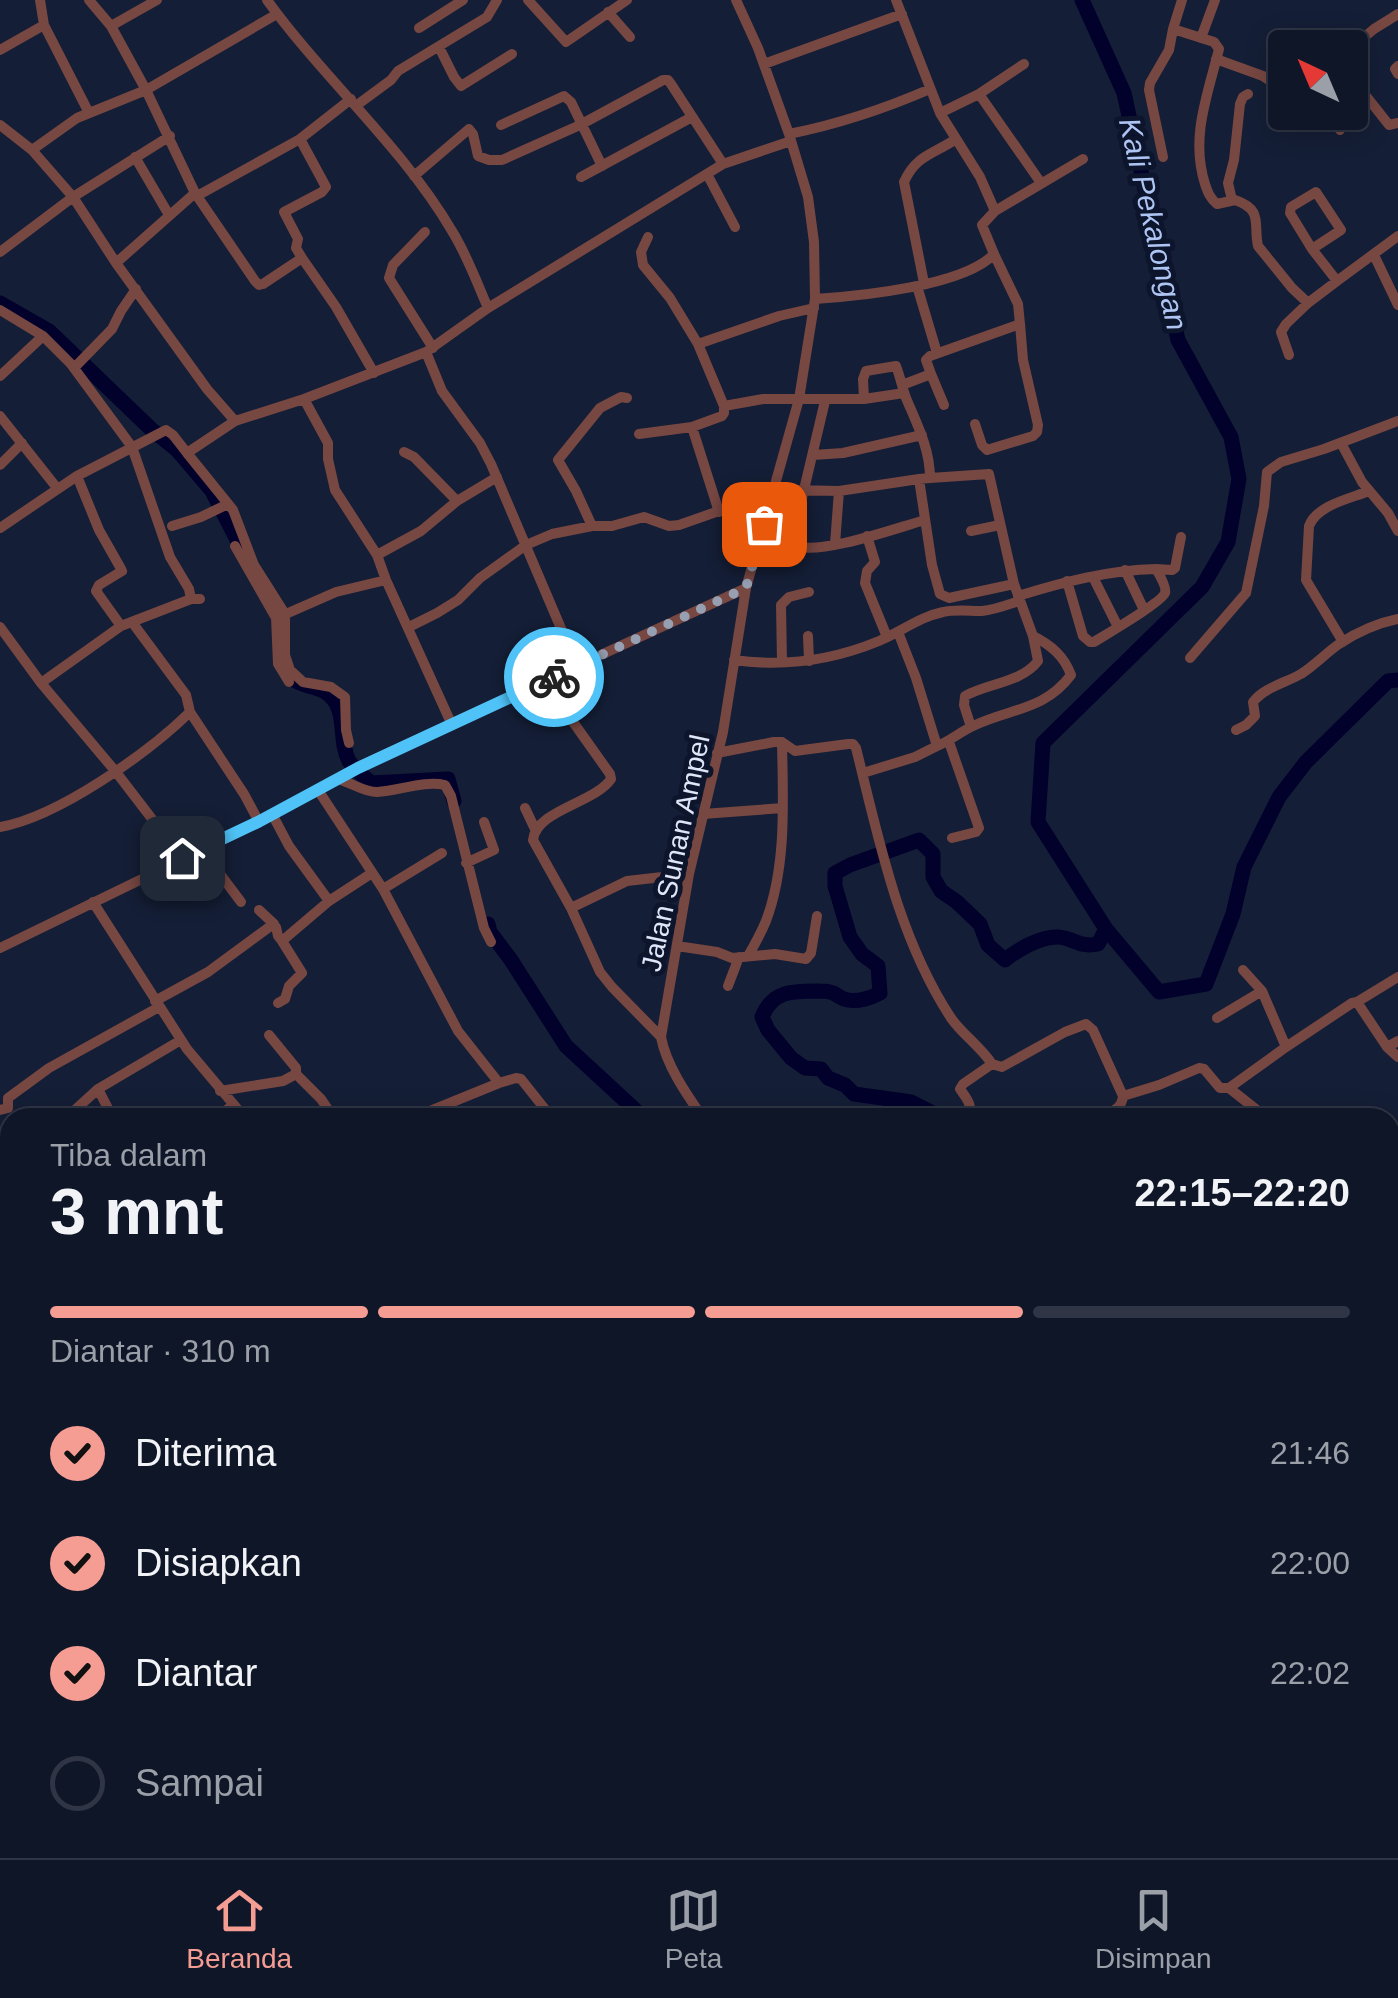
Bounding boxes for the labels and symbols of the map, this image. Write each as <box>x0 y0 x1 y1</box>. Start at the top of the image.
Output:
north arrow <box>1268 30 1368 130</box>
water label: Kali Pekalongan <box>1113 115 1194 333</box>
pin <box>722 482 807 567</box>
courier <box>504 627 604 727</box>
street label: Jalan Sunan Ampel <box>635 732 716 974</box>
pin <box>140 816 225 901</box>

